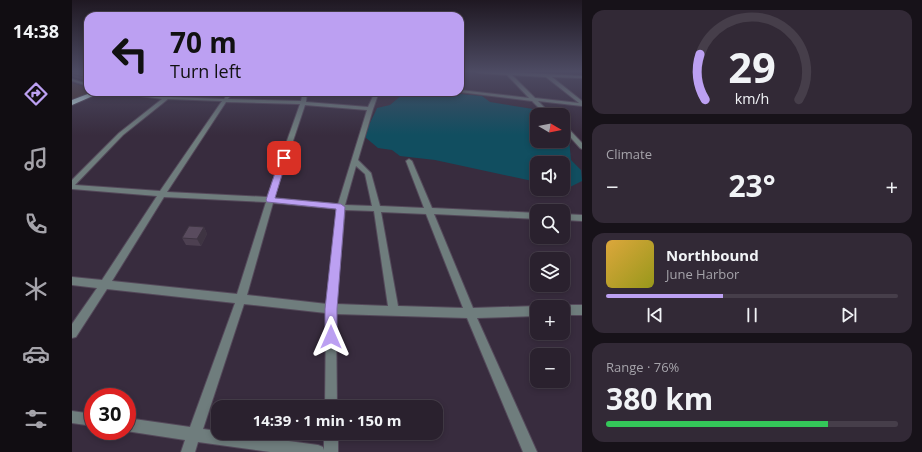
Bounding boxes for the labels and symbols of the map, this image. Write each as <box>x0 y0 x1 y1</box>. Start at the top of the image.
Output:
north arrow <box>530 108 570 148</box>
pin <box>267 141 301 175</box>
position arrow <box>310 316 352 358</box>
speed limit sign: 30 <box>84 388 136 440</box>

